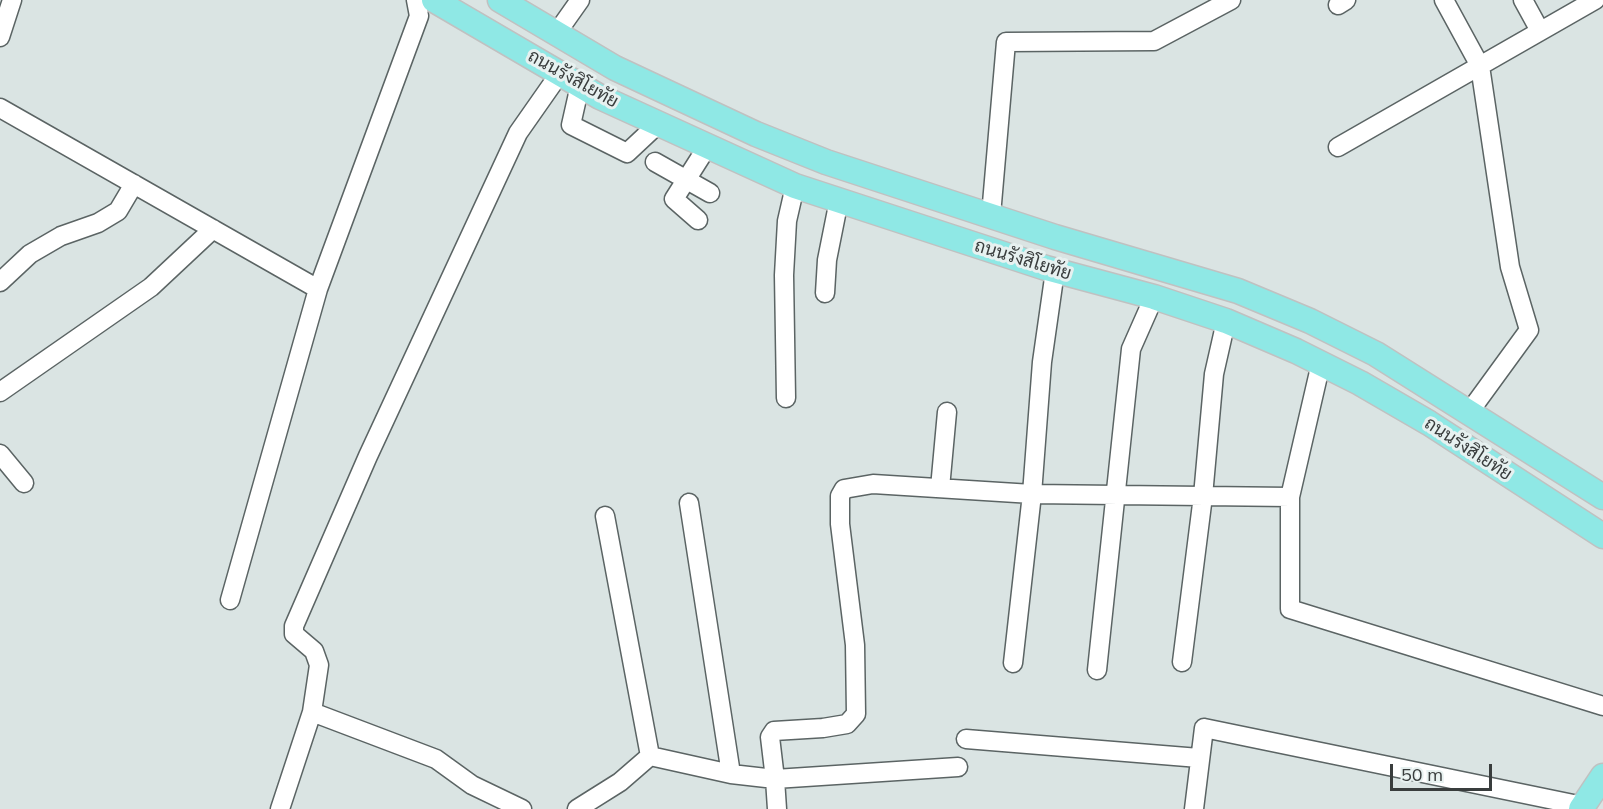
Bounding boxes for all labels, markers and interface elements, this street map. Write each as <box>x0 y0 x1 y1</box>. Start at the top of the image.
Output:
street label: ถนนรังสิโยทัย <box>524 45 622 113</box>
street label: ถนนรังสิโยทัย <box>972 235 1074 285</box>
street label: ถนนรังสิโยทัย <box>1420 413 1516 485</box>
scale bar <box>1393 752 1495 790</box>
text: 50 m <box>1401 763 1443 786</box>

